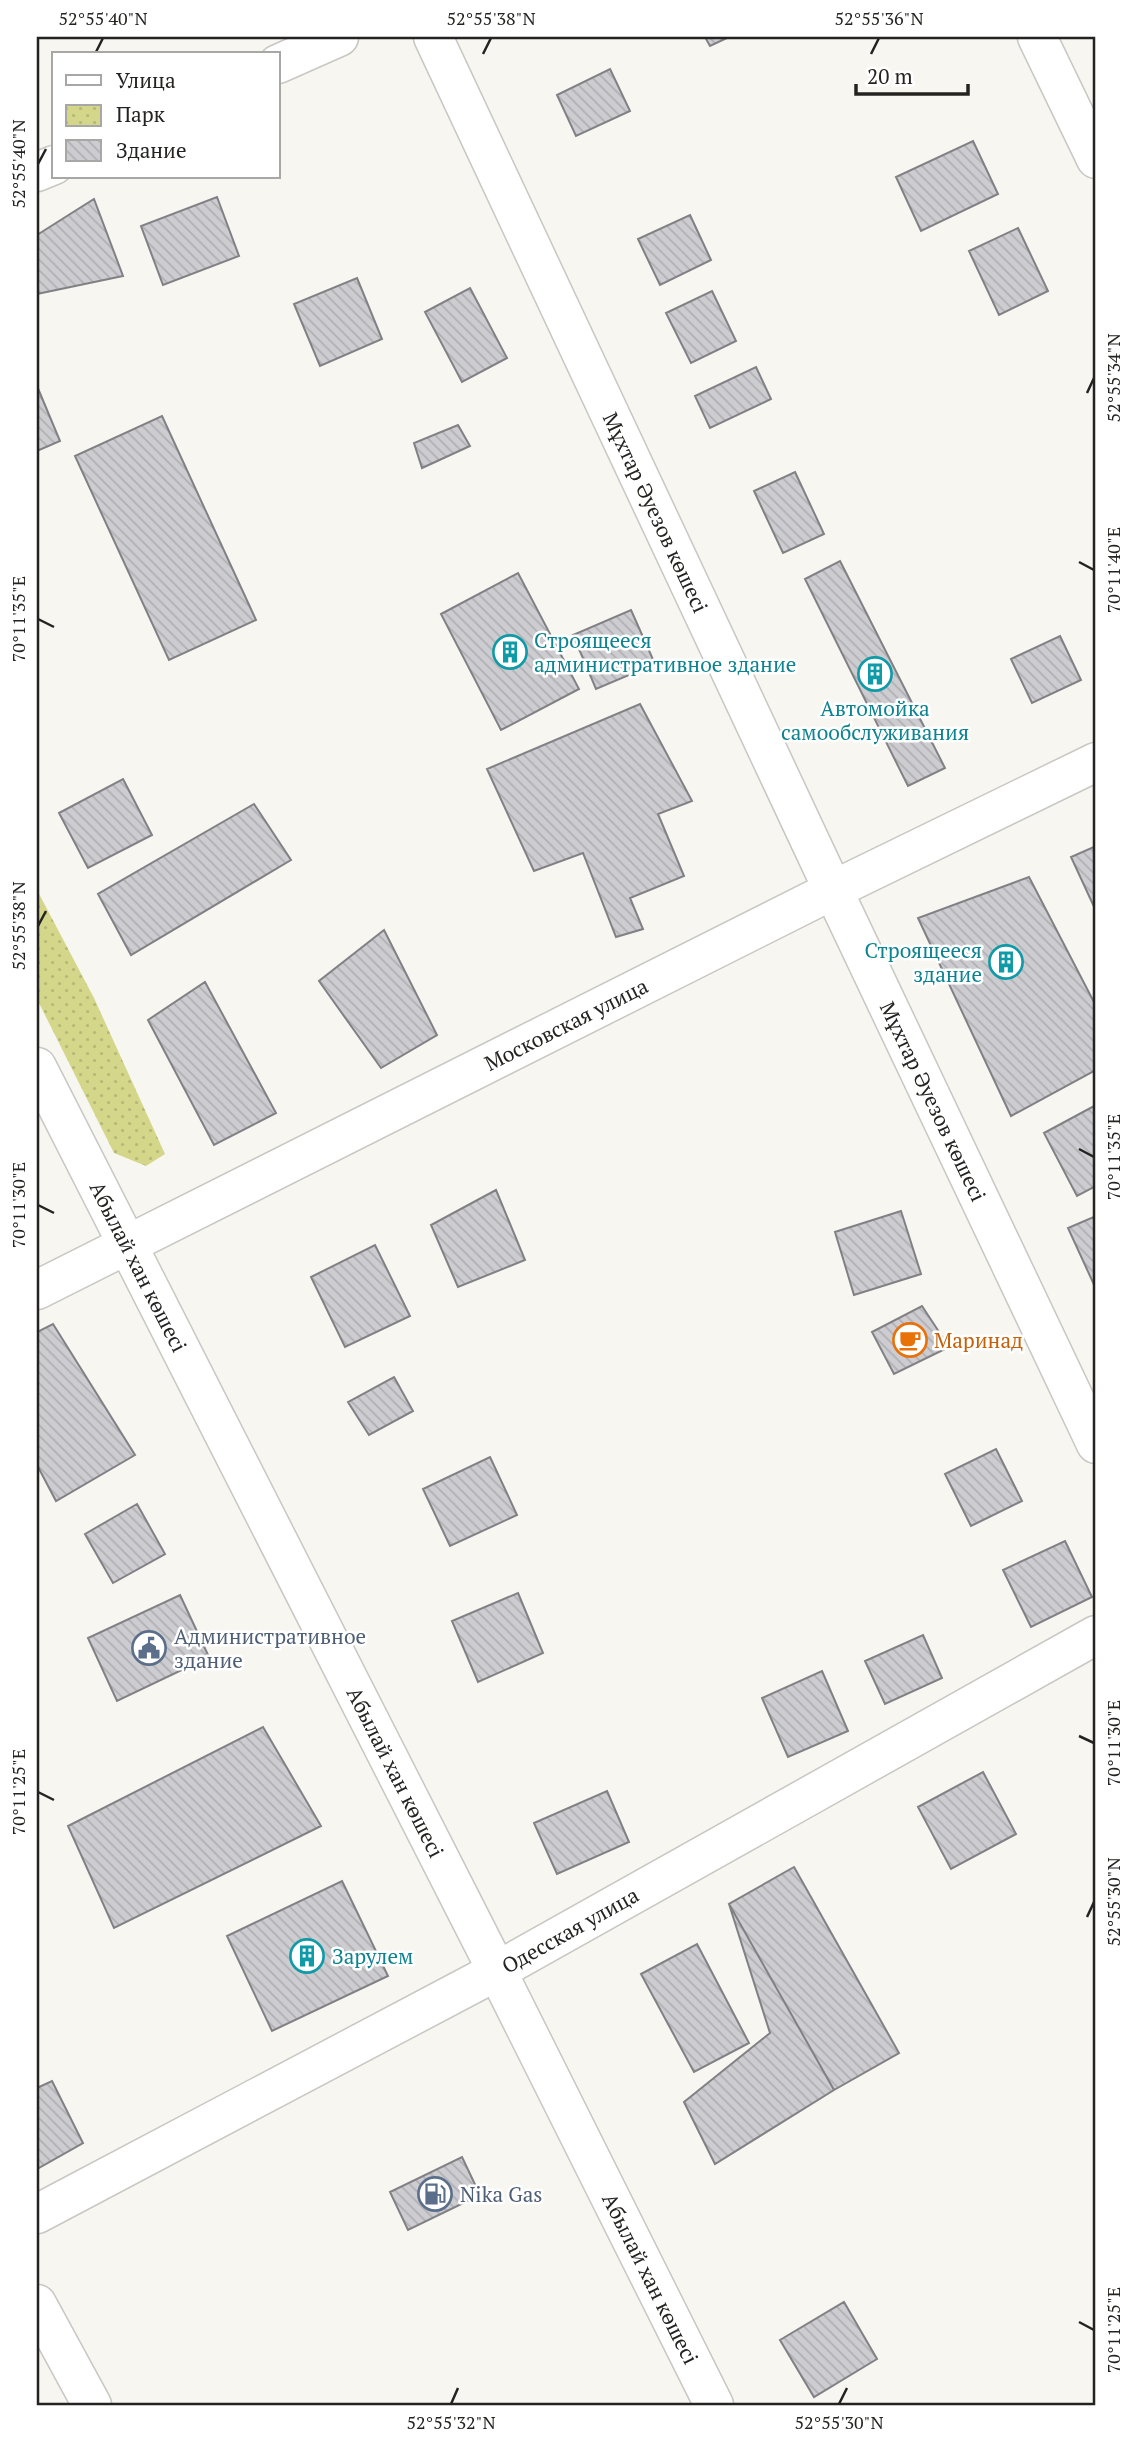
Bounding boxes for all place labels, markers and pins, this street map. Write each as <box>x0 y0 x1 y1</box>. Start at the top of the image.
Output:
place label: Строящееся административное здание <box>534 626 796 678</box>
building icon: Строящееся административное здание <box>491 633 529 671</box>
building icon: Автомойка самообслуживания <box>856 655 894 693</box>
place label: Автомойка самообслуживания <box>781 694 969 746</box>
place label: Строящееся здание <box>864 936 982 988</box>
building icon: Строящееся здание <box>987 943 1025 981</box>
cafe icon: Маринад <box>891 1321 929 1359</box>
place label: Маринад <box>934 1326 1023 1354</box>
place label: Административное здание <box>174 1622 366 1674</box>
public building icon: Административное здание <box>130 1629 168 1667</box>
building icon: Зарулем <box>288 1937 326 1975</box>
place label: Зарулем <box>332 1942 413 1970</box>
fuel station icon: Nika Gas <box>416 2175 454 2213</box>
place label: Nika Gas <box>460 2180 542 2208</box>

